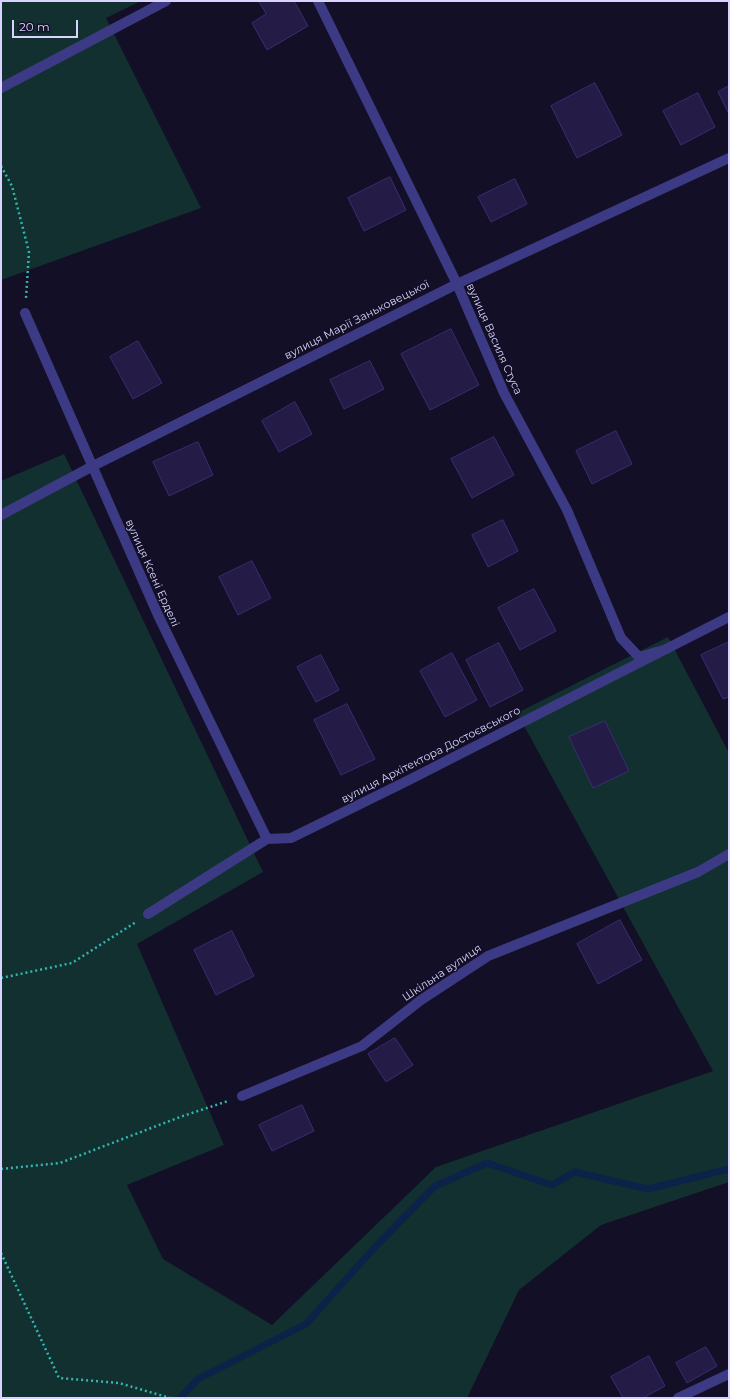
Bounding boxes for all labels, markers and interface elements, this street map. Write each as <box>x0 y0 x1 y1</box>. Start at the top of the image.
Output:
scale bar <box>14 12 80 38</box>
text: 20 m <box>19 19 50 34</box>
street label: вулиця Марії Заньковецької <box>282 278 432 362</box>
street label: вулиця Василя Стуса <box>463 281 525 397</box>
street label: вулиця Ксені Ерделі <box>122 517 182 629</box>
street label: вулиця Архітектора Достоєвського <box>339 704 523 806</box>
street label: Шкільна вулиця <box>400 942 484 1004</box>

